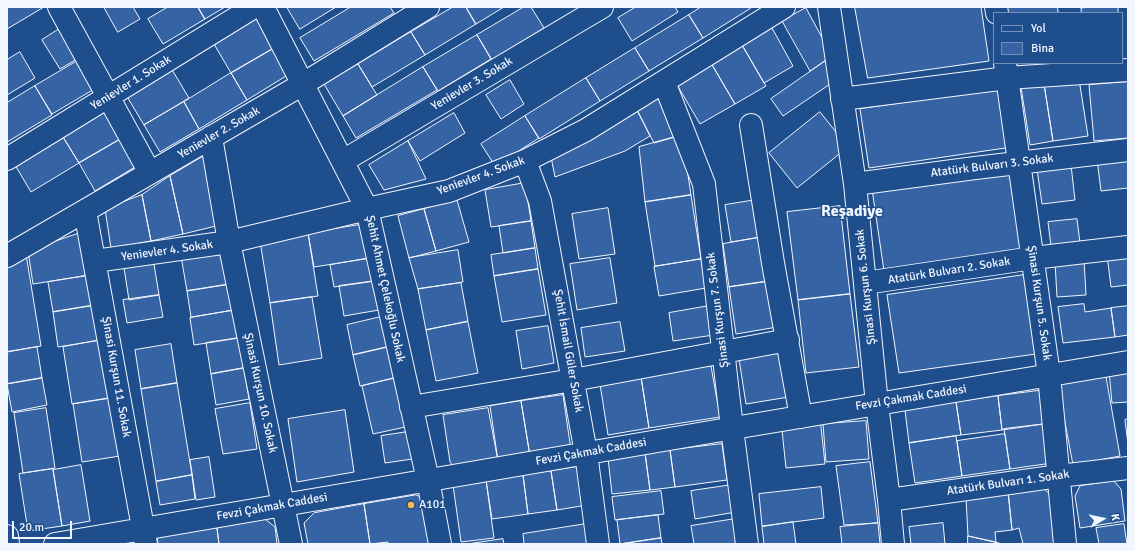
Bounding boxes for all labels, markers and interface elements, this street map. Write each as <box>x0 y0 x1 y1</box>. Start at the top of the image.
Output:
legend <box>993 12 1123 64</box>
text: Yol <box>1031 21 1046 36</box>
text: Bina <box>1031 41 1054 56</box>
street label: Yenievler 1. Sokak <box>88 52 174 114</box>
street label: Yenievler 3. Sokak <box>429 54 515 114</box>
street label: Yenievler 2. Sokak <box>175 104 263 162</box>
street label: Atatürk Bulvarı 3. Sokak <box>930 151 1054 181</box>
street label: Yenievler 4. Sokak <box>435 153 527 199</box>
district label: Reşadiye <box>821 202 883 222</box>
street label: Şehit Ahmet Çelekoğlu Sokak <box>362 214 408 364</box>
street label: Şinasi Kurşun 6. Sokak <box>853 229 879 345</box>
street label: Yenievler 4. Sokak <box>120 237 214 265</box>
street label: Şinasi Kurşun 5. Sokak <box>1024 245 1054 361</box>
street label: Şinasi Kurşun 7. Sokak <box>704 252 732 368</box>
street label: Atatürk Bulvarı 2. Sokak <box>887 254 1011 288</box>
street label: Şehit İsmail Güler Sokak <box>550 288 586 414</box>
street label: Şinasi Kurşun 11. Sokak <box>98 315 134 439</box>
street label: Şinasi Kurşun 10. Sokak <box>240 332 280 454</box>
street label: Fevzi Çakmak Caddesi <box>854 382 968 414</box>
street label: Fevzi Çakmak Caddesi <box>534 435 648 469</box>
street label: Atatürk Bulvarı 1. Sokak <box>946 467 1070 499</box>
street label: Fevzi Çakmak Caddesi <box>215 490 329 524</box>
place label: A101 <box>419 498 446 512</box>
north arrow <box>1083 499 1123 539</box>
marker: A101 <box>406 500 416 510</box>
scale bar <box>14 513 74 539</box>
text: K <box>1108 513 1122 521</box>
text: 20 m <box>19 520 44 535</box>

